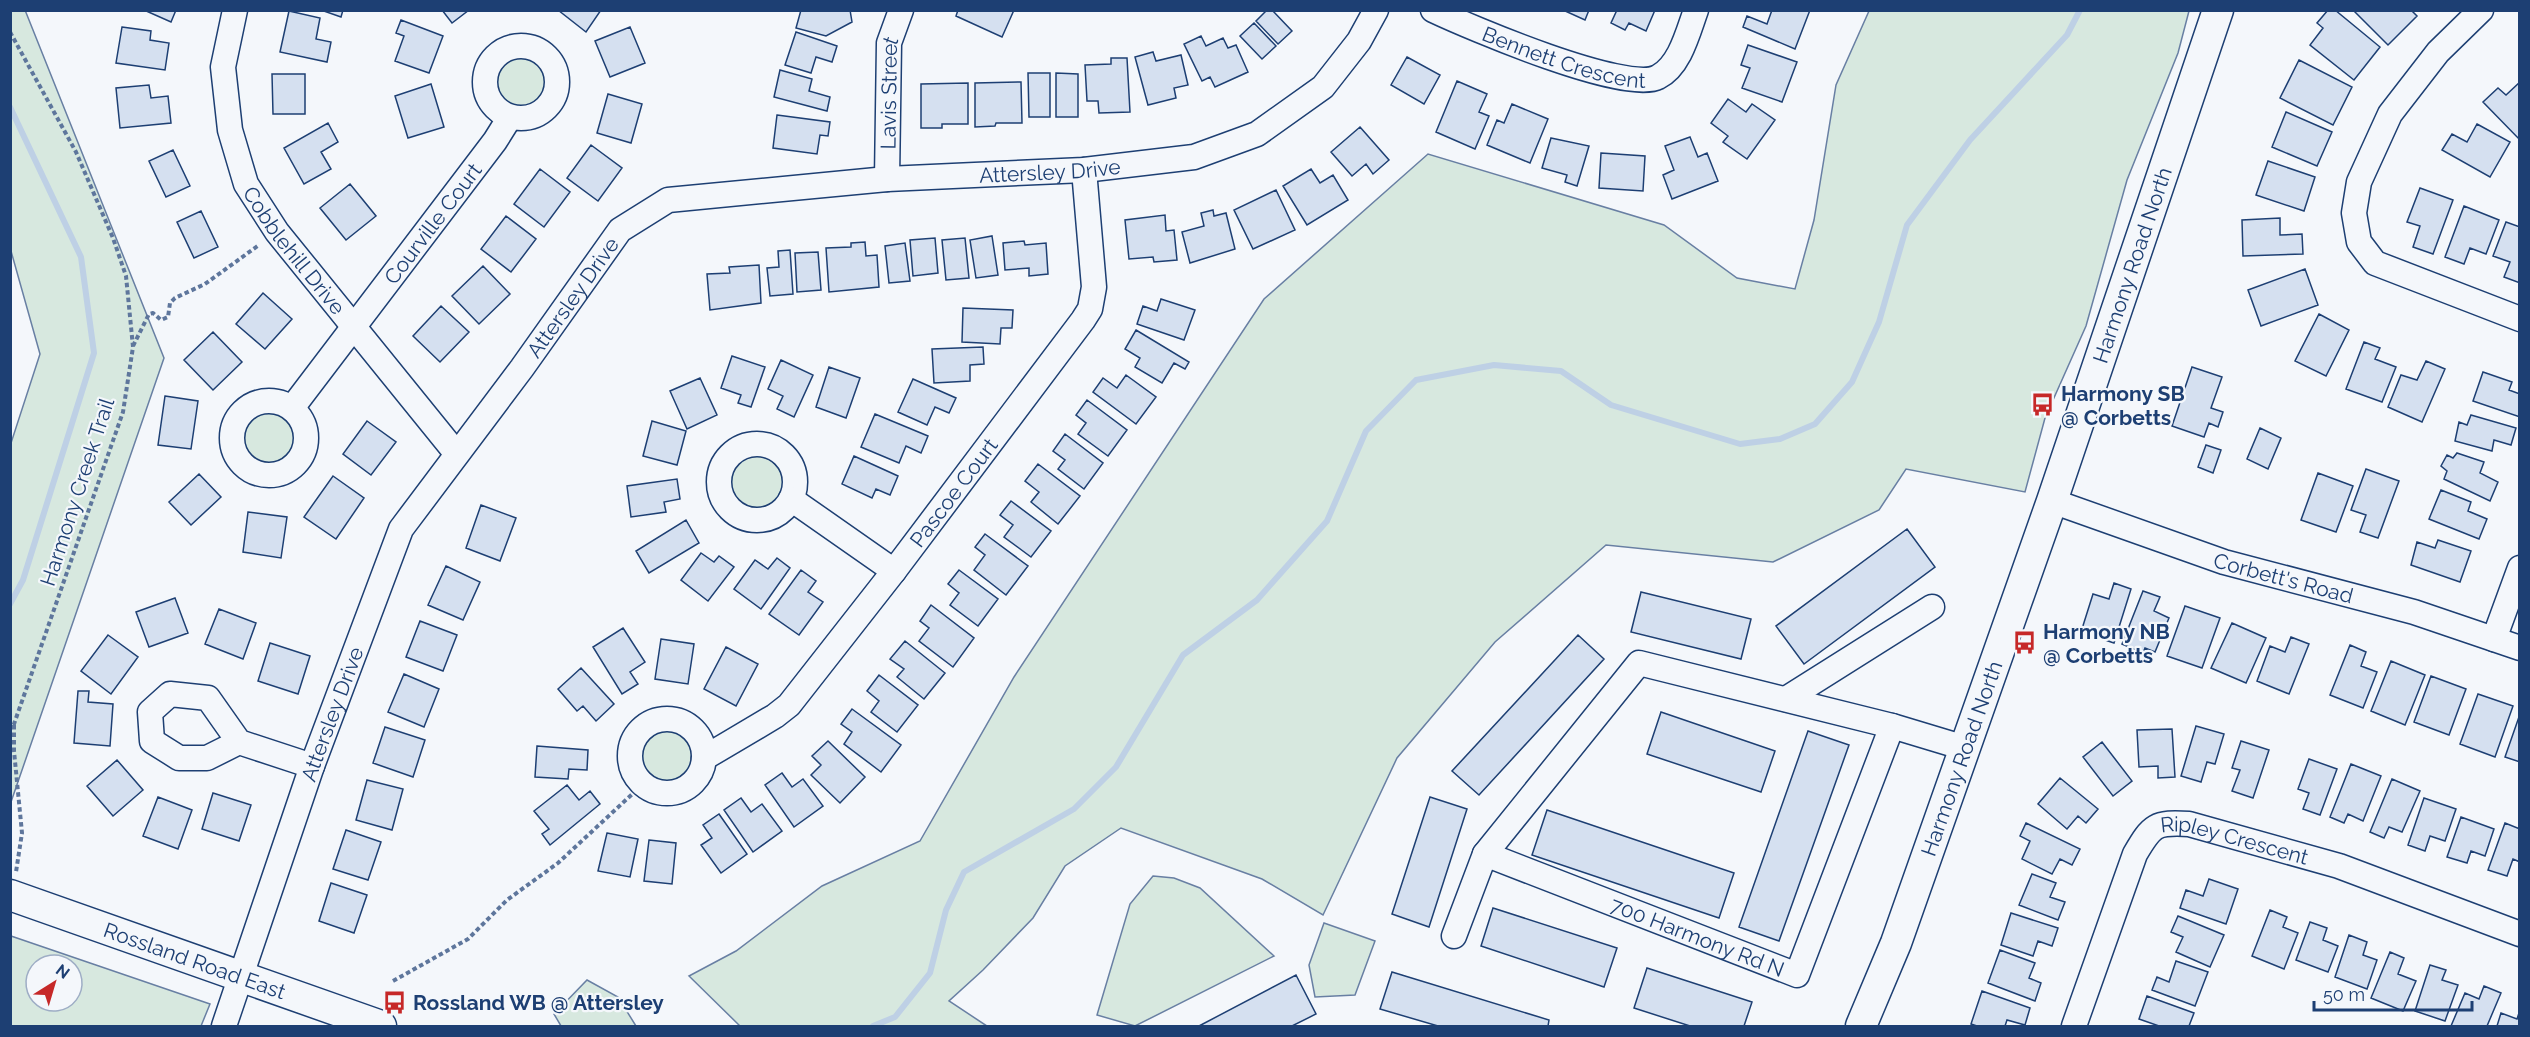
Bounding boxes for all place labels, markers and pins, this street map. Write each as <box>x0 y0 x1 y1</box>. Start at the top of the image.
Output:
place label: Harmony SB @ Corbetts <box>2061 381 2185 430</box>
bus stop icon: Harmony SB @ Corbetts <box>2030 392 2056 418</box>
place label: Harmony NB @ Corbetts <box>2043 619 2170 668</box>
bus stop icon: Harmony NB @ Corbetts <box>2012 630 2038 656</box>
bus stop icon: Rossland WB @ Attersley <box>382 989 408 1015</box>
place label: Rossland WB @ Attersley <box>413 990 664 1015</box>

